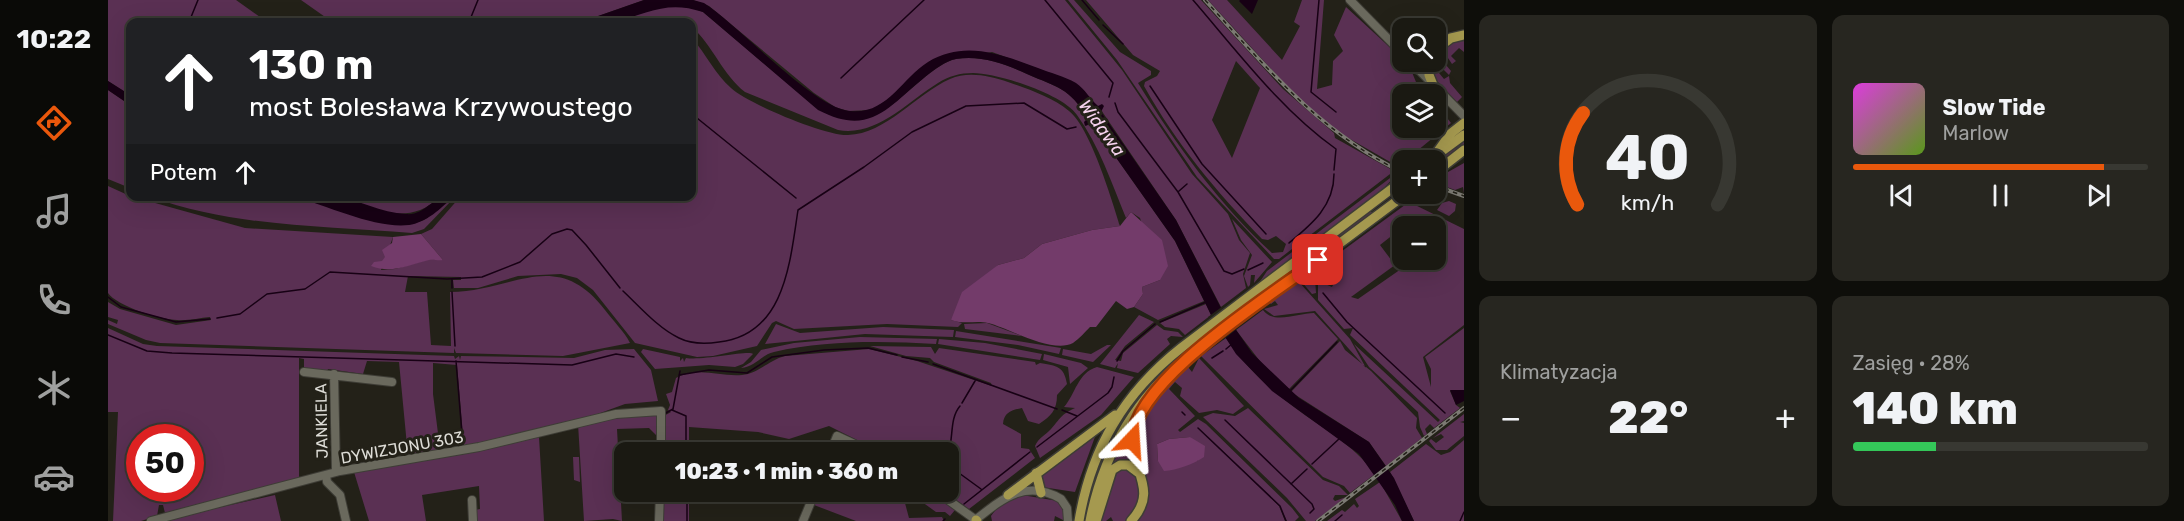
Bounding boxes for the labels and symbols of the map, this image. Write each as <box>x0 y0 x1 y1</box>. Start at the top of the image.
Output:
water label: Widawa <box>1074 95 1130 161</box>
pin <box>1292 234 1343 285</box>
street label: JANKIELA <box>311 383 332 459</box>
position arrow <box>1100 408 1164 472</box>
speed limit sign: 50 <box>126 424 204 502</box>
street label: DYWIZJONU 303 <box>339 427 465 468</box>

